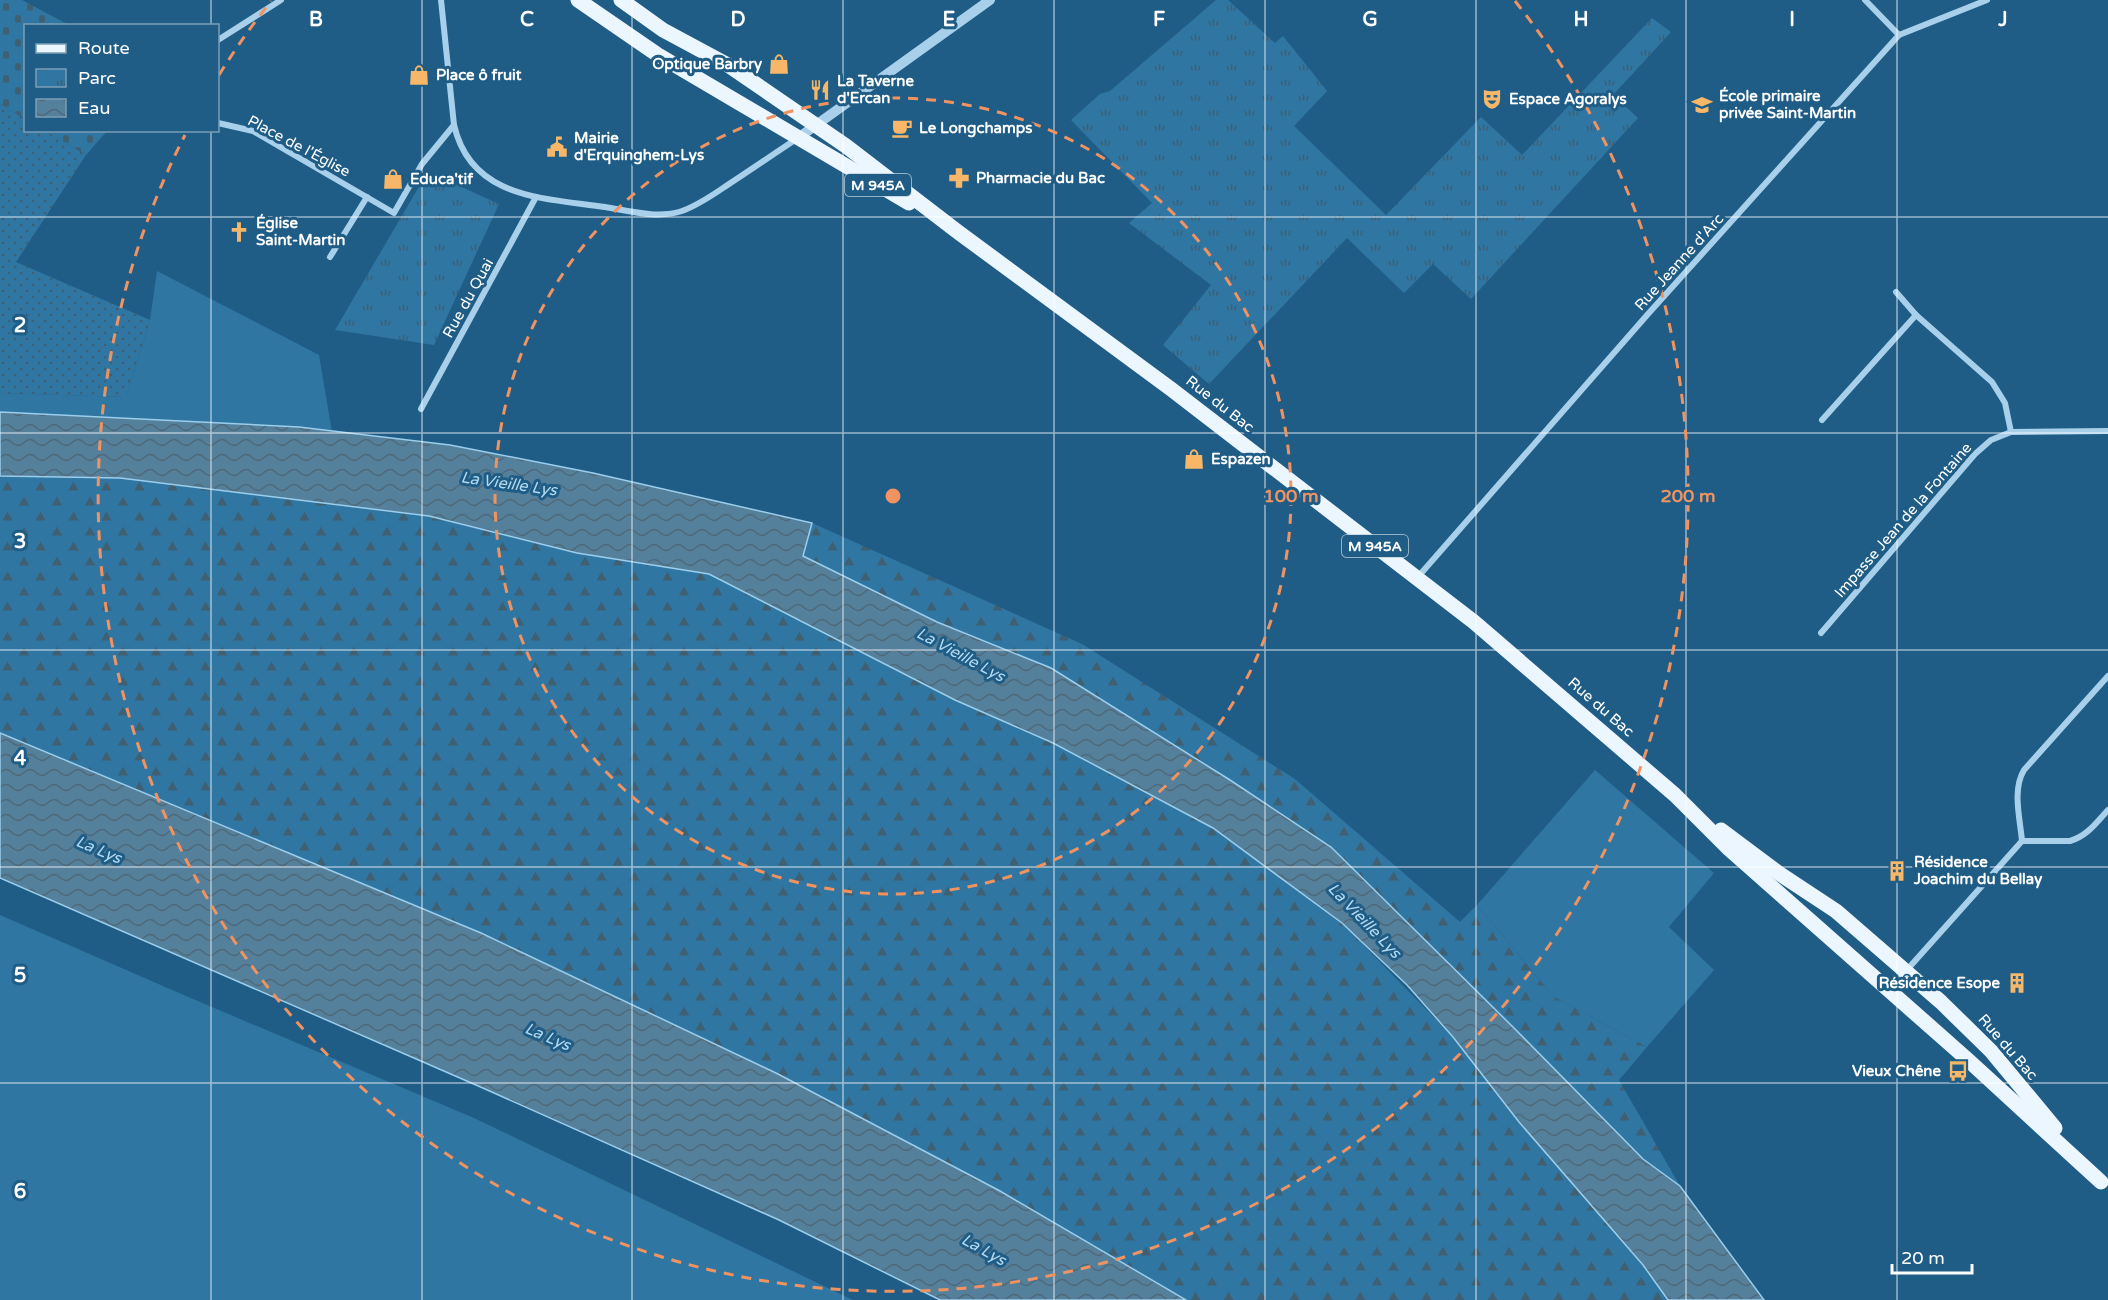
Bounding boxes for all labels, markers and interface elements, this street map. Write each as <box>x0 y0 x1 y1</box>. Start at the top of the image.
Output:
text: B <box>309 8 323 32</box>
text: C <box>520 8 534 32</box>
text: D <box>730 8 746 32</box>
text: E <box>943 8 956 32</box>
text: F <box>1153 8 1165 32</box>
text: G <box>1362 8 1378 32</box>
text: H <box>1573 8 1589 32</box>
text: I <box>1789 8 1795 32</box>
text: J <box>1997 8 2008 32</box>
legend <box>24 24 219 132</box>
text: Route <box>78 37 130 59</box>
shop icon: Optique Barbry <box>767 52 791 76</box>
place label: Optique Barbry <box>652 55 762 74</box>
shop icon: Place ô fruit <box>407 63 431 87</box>
place label: Place ô fruit <box>436 66 522 84</box>
text: Parc <box>78 67 116 89</box>
place label: La Taverne d'Ercan <box>837 72 914 107</box>
restaurant icon: La Taverne d'Ercan <box>808 78 832 102</box>
place label: École primaire privée Saint-Martin <box>1719 86 1856 123</box>
theatre icon: Espace Agoralys <box>1480 87 1504 111</box>
place label: Espace Agoralys <box>1509 90 1627 109</box>
school or university icon: École primaire privée Saint-Martin <box>1690 93 1714 117</box>
text: Eau <box>78 97 110 119</box>
street label: Place de l'Église <box>245 111 353 181</box>
cafe icon: Le Longchamps <box>890 116 914 140</box>
place label: Le Longchamps <box>919 119 1032 138</box>
place label: Mairie d'Erquinghem-Lys <box>574 129 704 165</box>
public building icon: Mairie d'Erquinghem-Lys <box>545 135 569 159</box>
pharmacy icon: Pharmacie du Bac <box>947 166 971 190</box>
shop icon: Educa'tif <box>381 167 405 191</box>
place label: Pharmacie du Bac <box>976 169 1105 187</box>
place label: Educa'tif <box>410 170 473 188</box>
road number: M 945A <box>845 174 911 196</box>
street label: Rue Jeanne d'Arc <box>1631 210 1727 314</box>
place label: Église Saint-Martin <box>256 213 345 249</box>
church icon: Église Saint-Martin <box>227 220 251 244</box>
street label: Rue du Quai <box>439 255 497 341</box>
text: 2 <box>14 314 26 338</box>
street label: Rue du Bac <box>1182 372 1258 436</box>
street label: Impasse Jean de la Fontaine <box>1831 439 1975 601</box>
shop icon: Espazen <box>1182 447 1206 471</box>
place label: Espazen <box>1211 450 1271 469</box>
water label: La Vieille Lys <box>459 467 560 501</box>
text: 100 m <box>1263 485 1319 507</box>
text: 200 m <box>1660 485 1716 507</box>
centre of rings <box>883 486 903 506</box>
text: 3 <box>14 530 26 554</box>
road number: M 945A <box>1342 535 1408 557</box>
water label: La Vieille Lys <box>913 623 1009 687</box>
street label: Rue du Bac <box>1564 673 1638 741</box>
text: 4 <box>14 747 27 771</box>
water label: La Lys <box>73 831 126 869</box>
place label: Résidence Joachim du Bellay <box>1913 853 2042 889</box>
building icon: Résidence Joachim du Bellay <box>1885 859 1909 883</box>
water label: La Vieille Lys <box>1323 879 1406 963</box>
text: 5 <box>14 964 26 988</box>
building icon: Résidence Esope <box>2005 971 2029 995</box>
place label: Résidence Esope <box>1879 974 2001 993</box>
street label: Rue du Bac <box>1974 1010 2042 1084</box>
water label: La Lys <box>522 1018 575 1056</box>
bus stop icon: Vieux Chêne <box>1946 1059 1970 1083</box>
place label: Vieux Chêne <box>1852 1062 1942 1080</box>
text: 6 <box>14 1180 26 1204</box>
water label: La Lys <box>958 1230 1010 1271</box>
scale bar <box>1892 1237 1972 1275</box>
text: 20 m <box>1901 1247 1945 1269</box>

